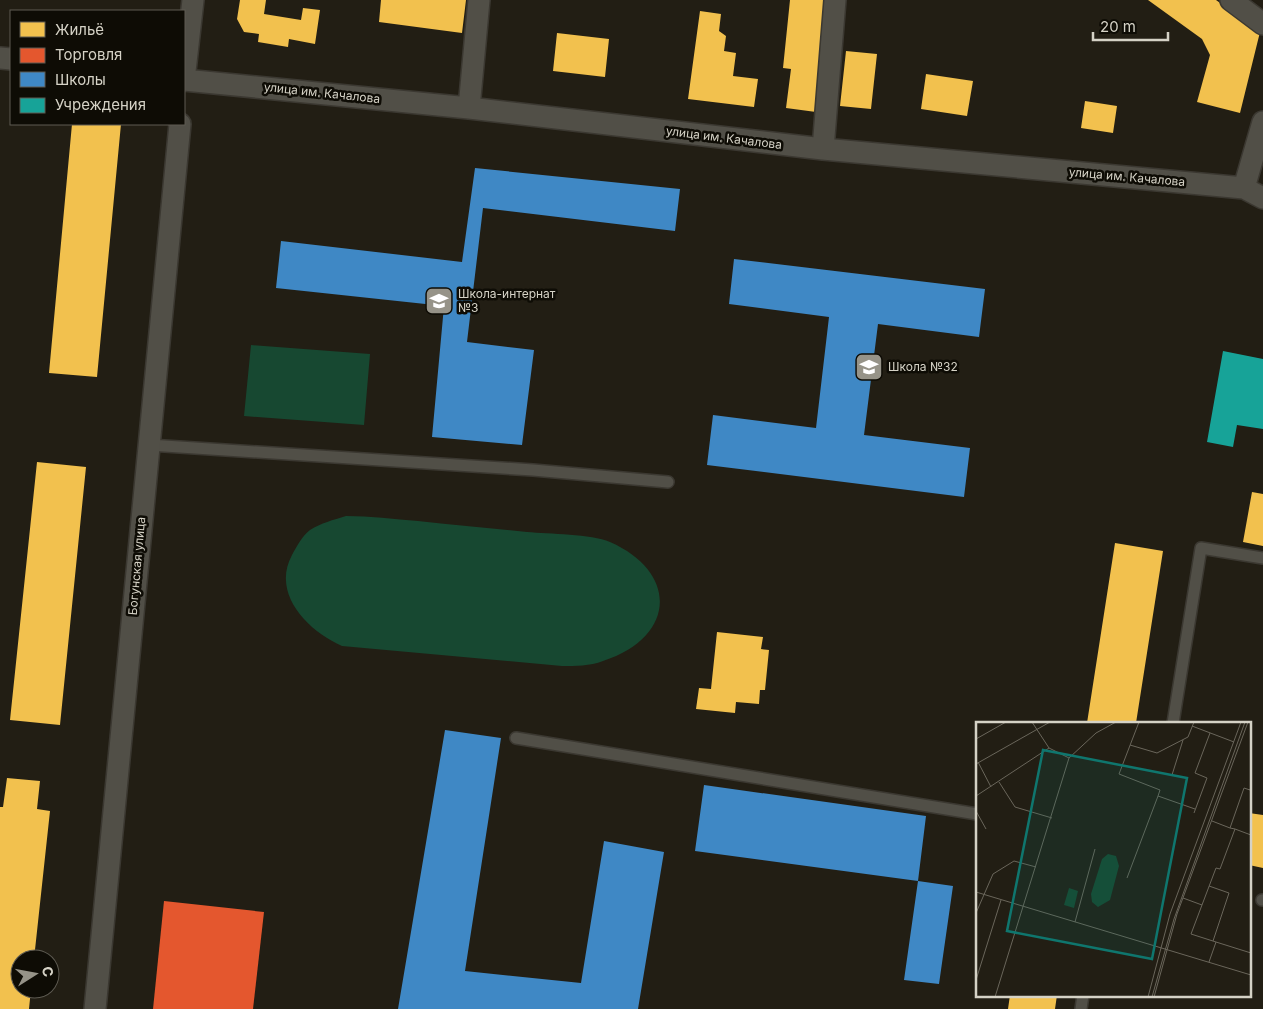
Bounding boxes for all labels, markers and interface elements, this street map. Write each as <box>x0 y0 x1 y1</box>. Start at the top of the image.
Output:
legend <box>10 10 185 125</box>
scale bar <box>1093 10 1168 42</box>
text: 20 m <box>1100 17 1136 36</box>
text: Жильё <box>55 20 104 39</box>
text: Торговля <box>55 45 122 64</box>
text: Школы <box>55 70 106 89</box>
street label: улица им. Качалова <box>263 79 381 106</box>
text: Учреждения <box>55 95 146 114</box>
street label: улица им. Качалова <box>665 123 783 152</box>
street label: улица им. Качалова <box>1068 164 1186 189</box>
school or university icon: Школа-интернат №3 <box>424 286 454 316</box>
place label: Школа-интернат №3 <box>458 286 556 315</box>
school or university icon: Школа №32 <box>854 352 884 382</box>
place label: Школа №32 <box>888 359 958 374</box>
street label: Богунская улица <box>125 516 148 616</box>
inset map <box>976 722 1250 996</box>
north arrow <box>10 949 60 999</box>
text: С <box>39 965 58 978</box>

